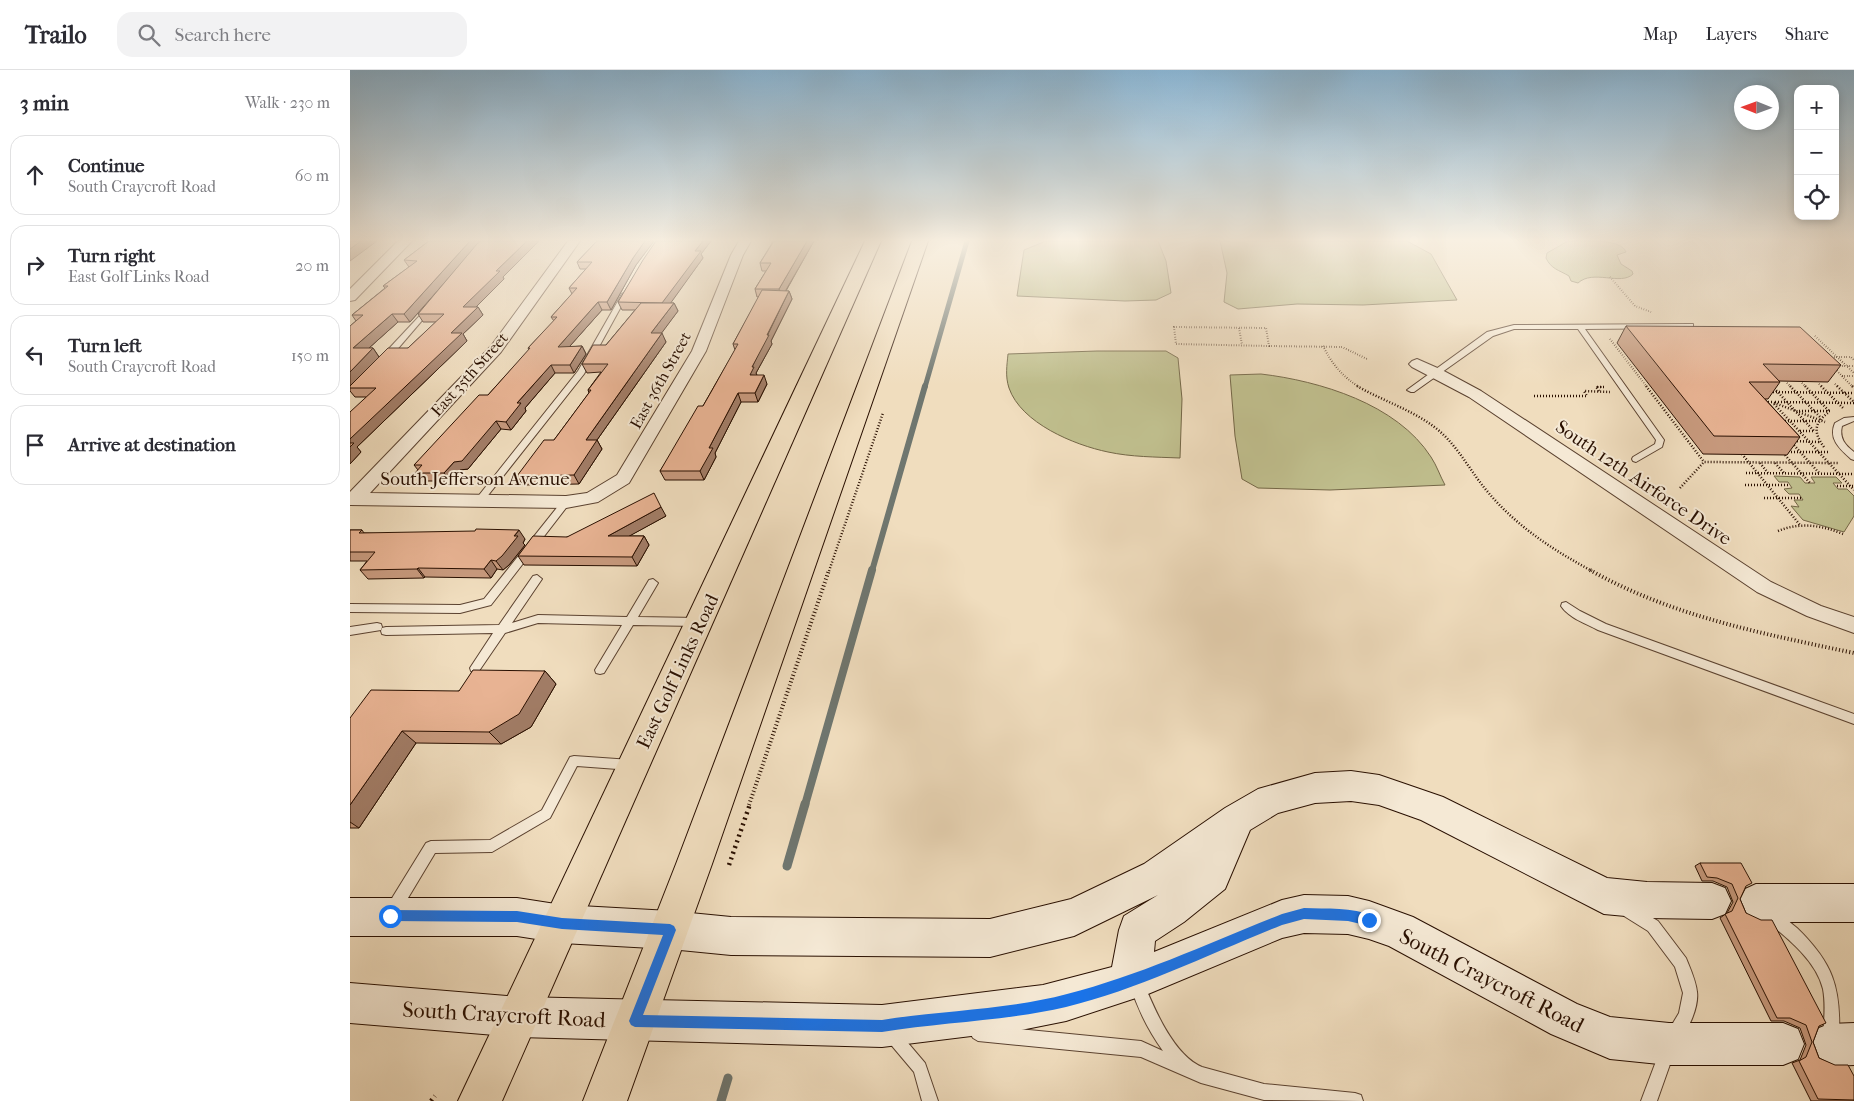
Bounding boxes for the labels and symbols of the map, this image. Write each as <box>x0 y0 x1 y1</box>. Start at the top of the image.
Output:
north arrow <box>1734 85 1779 130</box>
street label: East 35th Street <box>427 328 512 420</box>
street label: East 36th Street <box>626 328 695 432</box>
street label: South 12th Airforce Drive <box>1551 416 1736 550</box>
street label: South Jefferson Avenue <box>380 468 570 490</box>
street label: East Golf Links Road <box>632 590 724 752</box>
route start <box>379 905 402 928</box>
route end <box>1358 909 1381 932</box>
street label: South Craycroft Road <box>1395 923 1589 1039</box>
street label: South Craycroft Road <box>402 997 607 1033</box>

